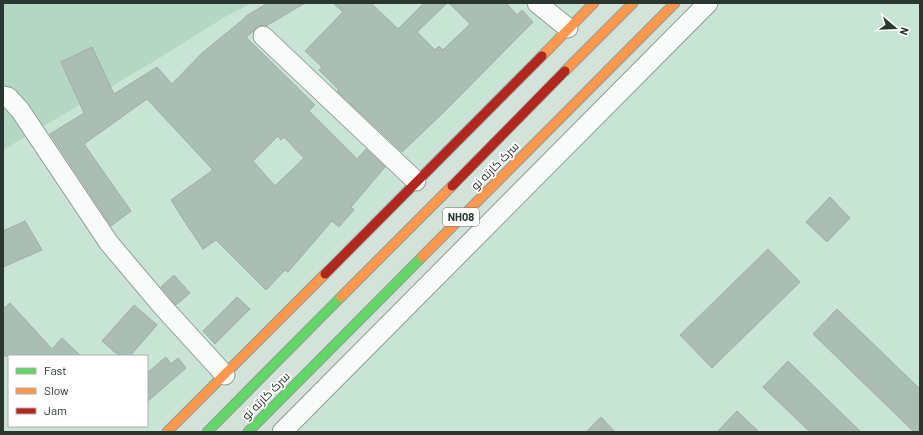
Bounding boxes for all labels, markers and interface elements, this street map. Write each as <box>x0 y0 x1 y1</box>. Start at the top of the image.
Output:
north arrow <box>875 8 915 48</box>
text: N <box>898 26 912 37</box>
street label: سرک کارته نو <box>467 138 522 193</box>
road number: NH08 <box>443 208 479 226</box>
legend <box>8 355 148 427</box>
text: Fast <box>44 363 67 377</box>
street label: سرک کارته نو <box>238 368 293 423</box>
text: Slow <box>44 383 69 397</box>
text: Jam <box>44 403 67 417</box>

